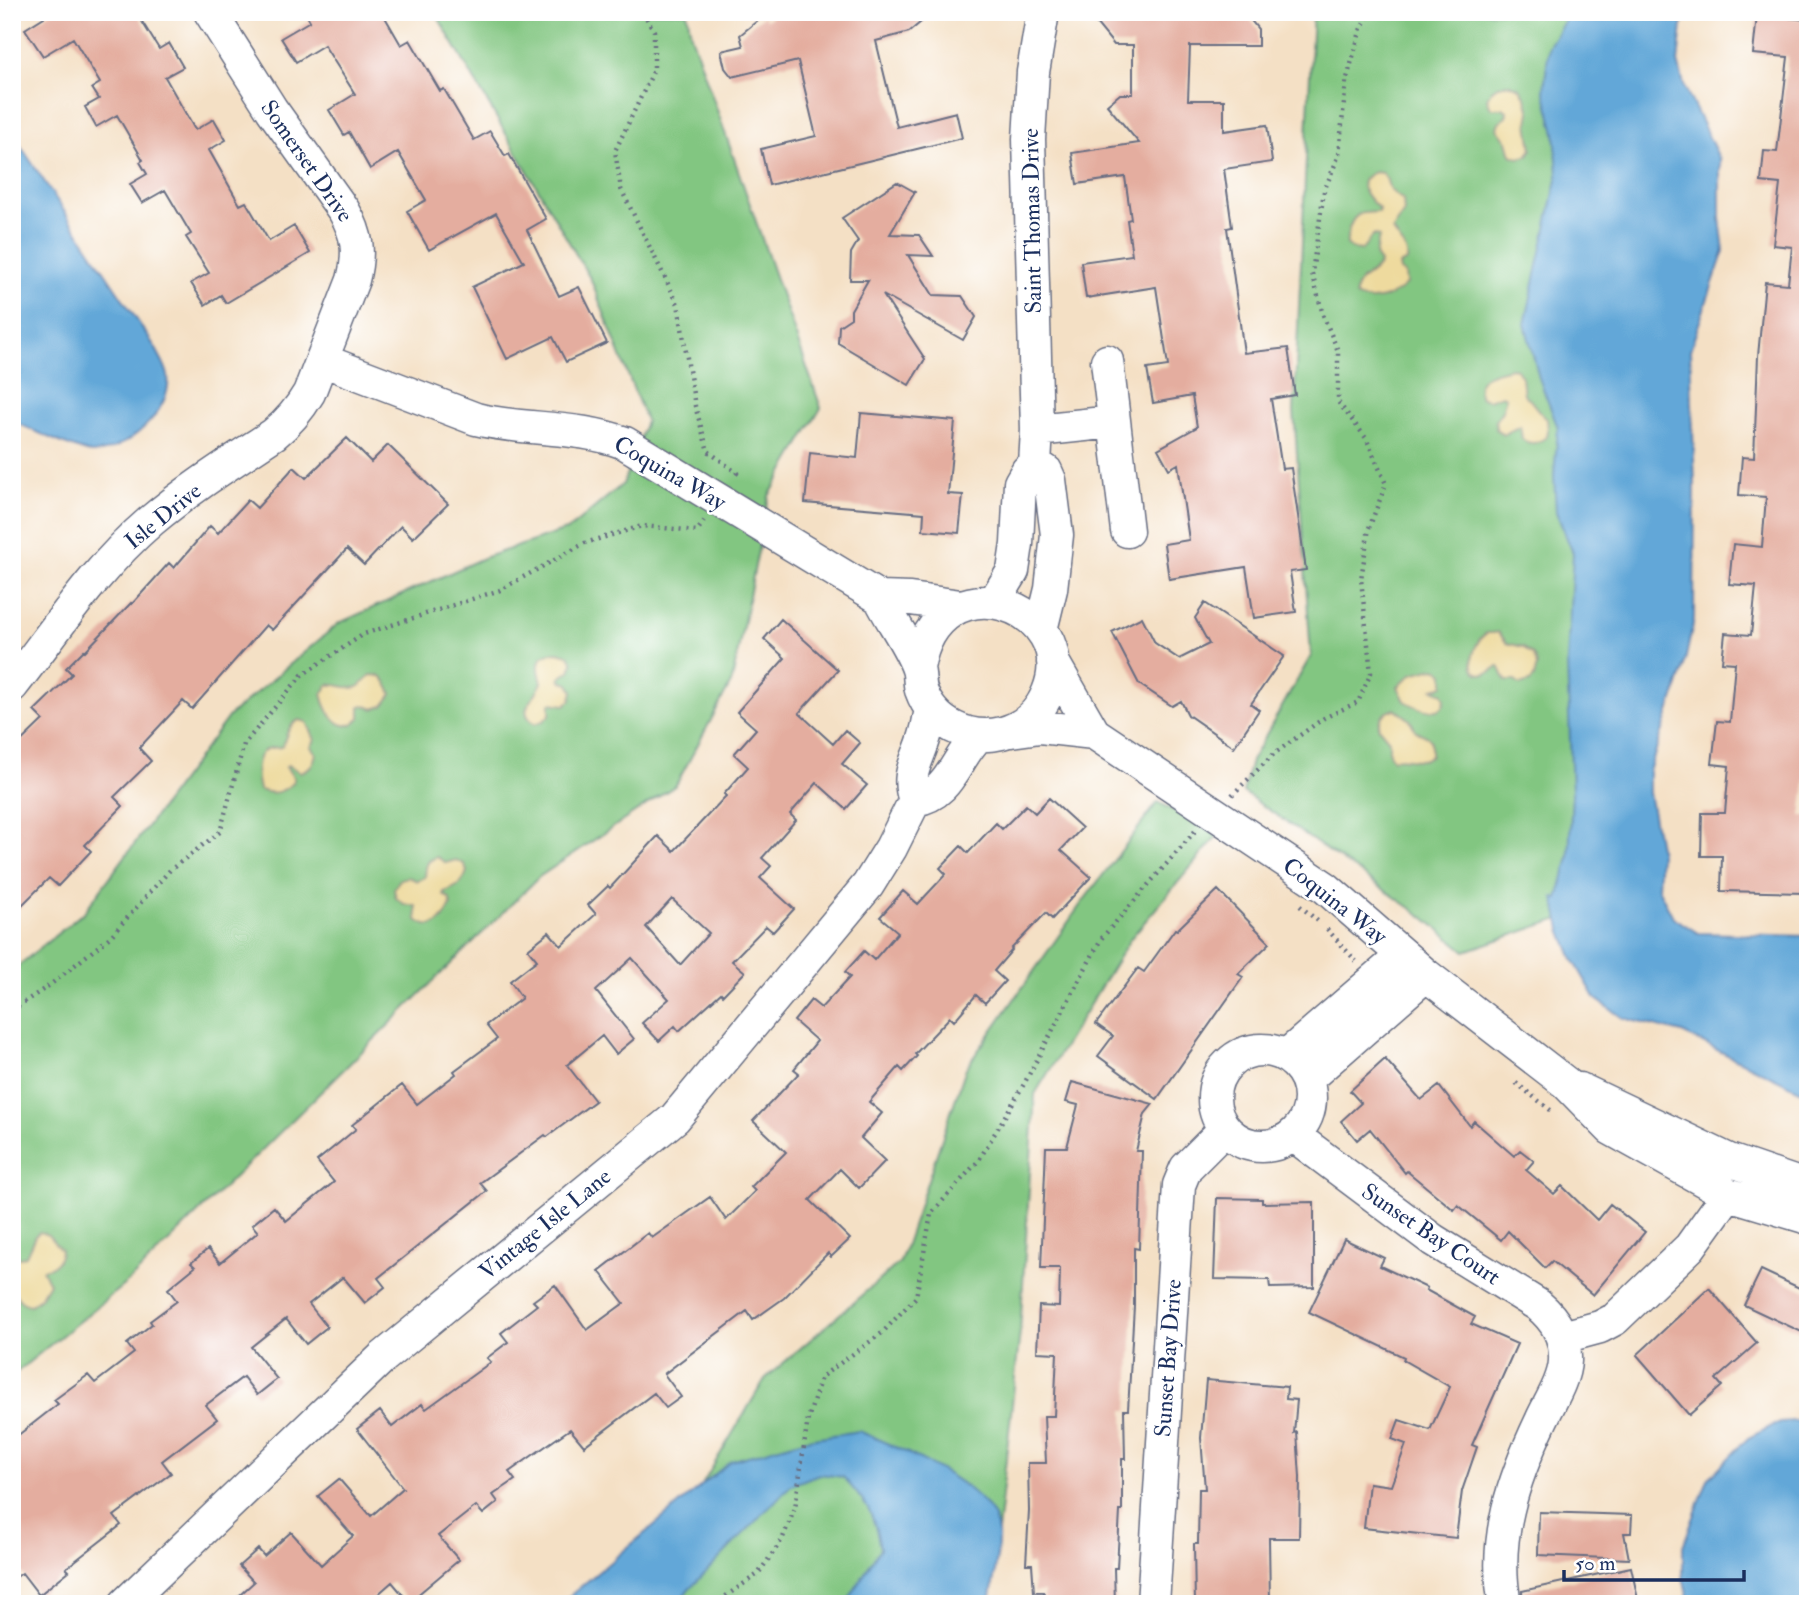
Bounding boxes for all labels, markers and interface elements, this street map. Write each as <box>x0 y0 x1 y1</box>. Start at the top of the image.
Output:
street label: Somerset Drive <box>254 94 360 228</box>
street label: Saint Thomas Drive <box>1016 128 1048 314</box>
street label: Coquina Way <box>609 429 732 517</box>
street label: Isle Drive <box>119 476 207 556</box>
street label: Coquina Way <box>1277 851 1394 951</box>
street label: Vintage Isle Lane <box>473 1162 617 1286</box>
street label: Sunset Bay Court <box>1356 1177 1506 1291</box>
street label: Sunset Bay Drive <box>1148 1278 1188 1438</box>
scale bar <box>1564 1539 1745 1583</box>
text: 50 m <box>1575 1550 1616 1577</box>

